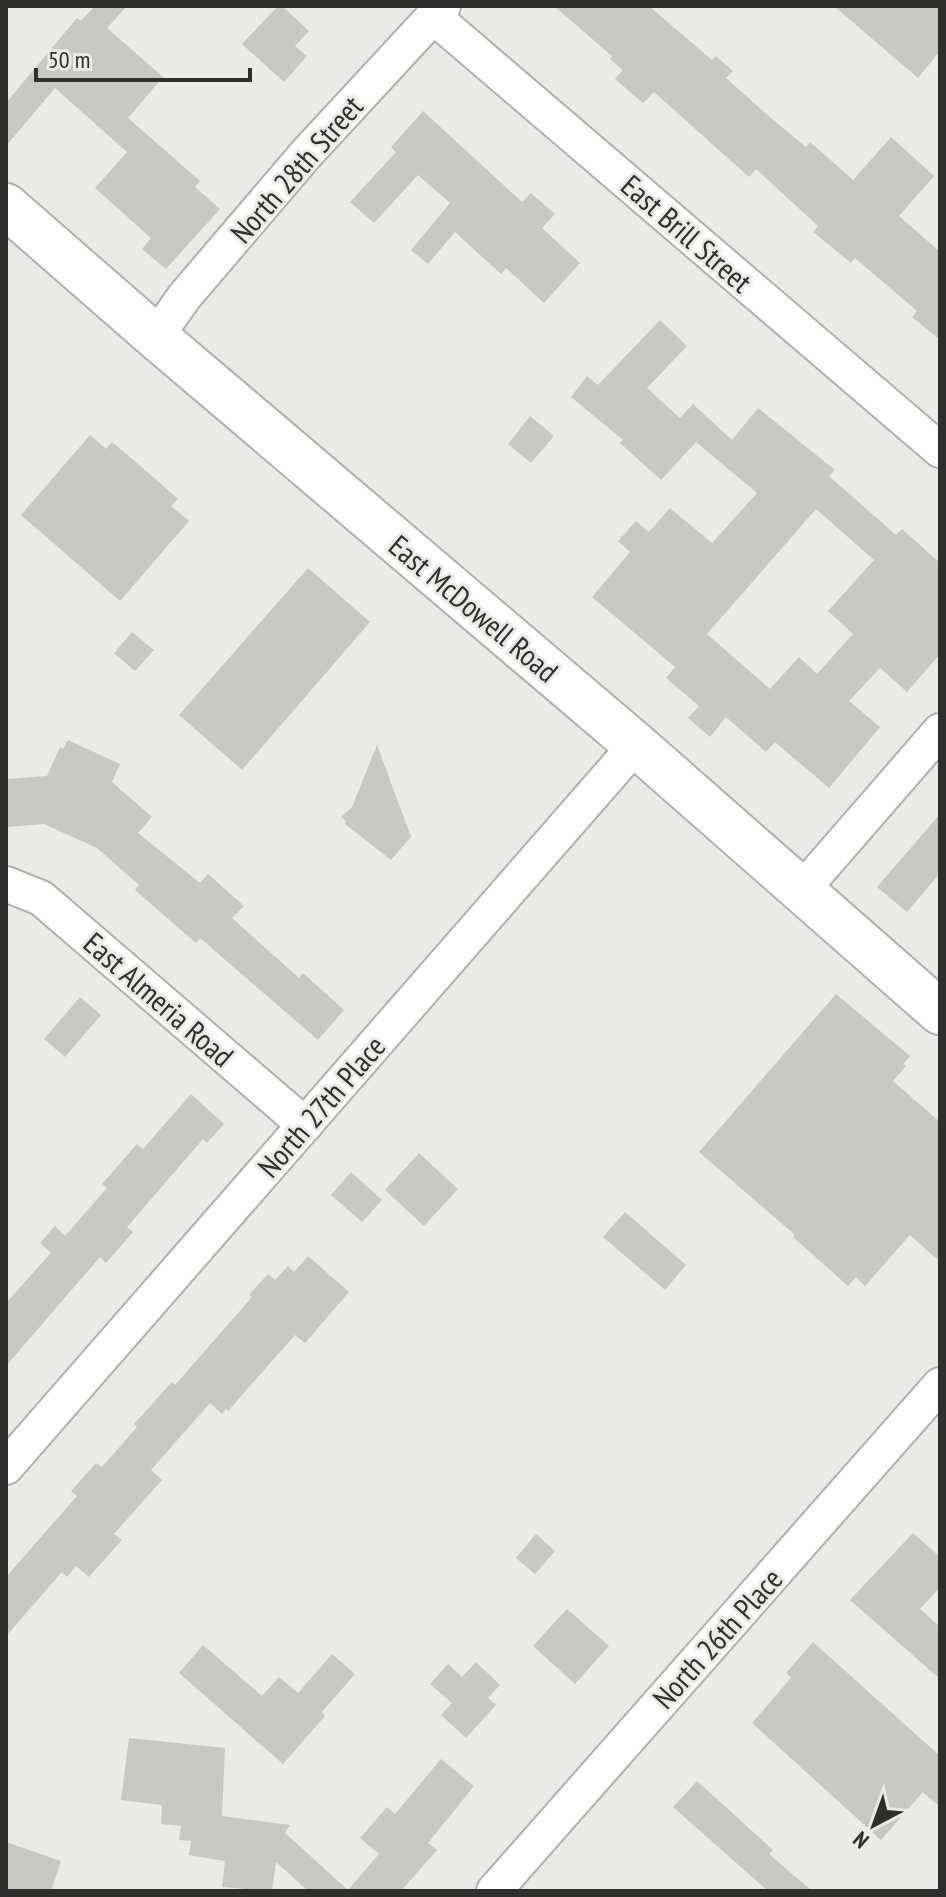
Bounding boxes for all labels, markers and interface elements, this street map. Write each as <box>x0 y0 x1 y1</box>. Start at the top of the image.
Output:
scale bar <box>36 32 250 82</box>
text: 50 m <box>48 44 90 75</box>
street label: North 28th Street <box>221 87 371 251</box>
street label: East Brill Street <box>613 165 761 301</box>
street label: East McDowell Road <box>381 526 567 690</box>
street label: East Almeria Road <box>76 923 242 1075</box>
street label: North 27th Place <box>249 1027 393 1185</box>
street label: North 26th Place <box>644 1560 790 1716</box>
north arrow <box>834 1785 914 1865</box>
text: N <box>847 1826 875 1855</box>

